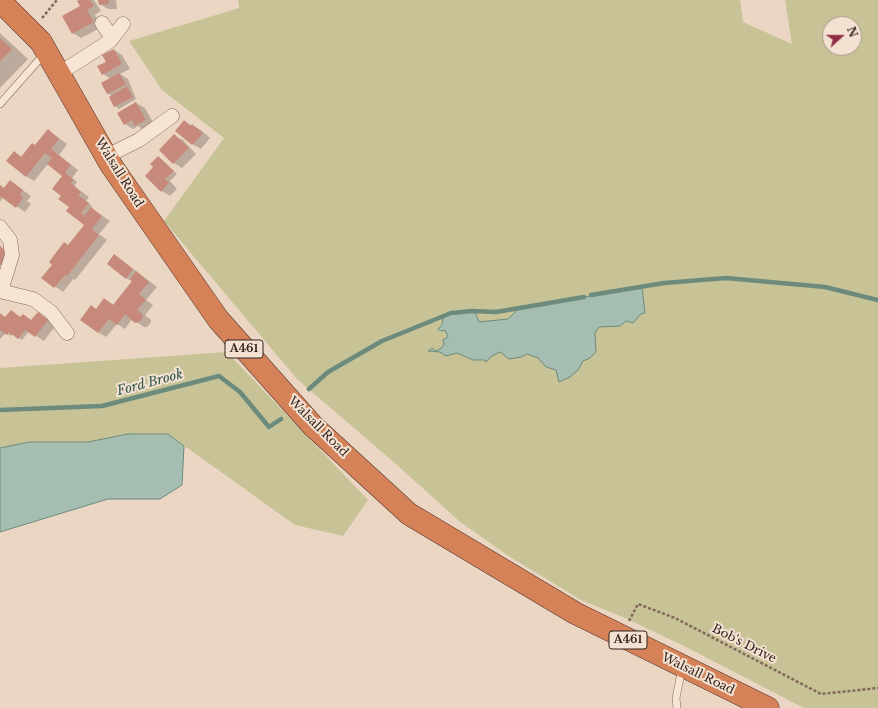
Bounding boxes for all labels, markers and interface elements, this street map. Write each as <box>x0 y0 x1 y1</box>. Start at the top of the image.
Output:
north arrow <box>822 16 862 56</box>
text: N <box>844 25 861 39</box>
street label: Walsall Road <box>92 136 146 210</box>
road number: A461 <box>225 340 263 358</box>
water label: Ford Brook <box>115 367 185 399</box>
street label: Walsall Road <box>285 394 351 460</box>
street label: Bob's Drive <box>709 622 779 666</box>
road number: A461 <box>609 631 647 649</box>
street label: Walsall Road <box>659 650 737 698</box>

